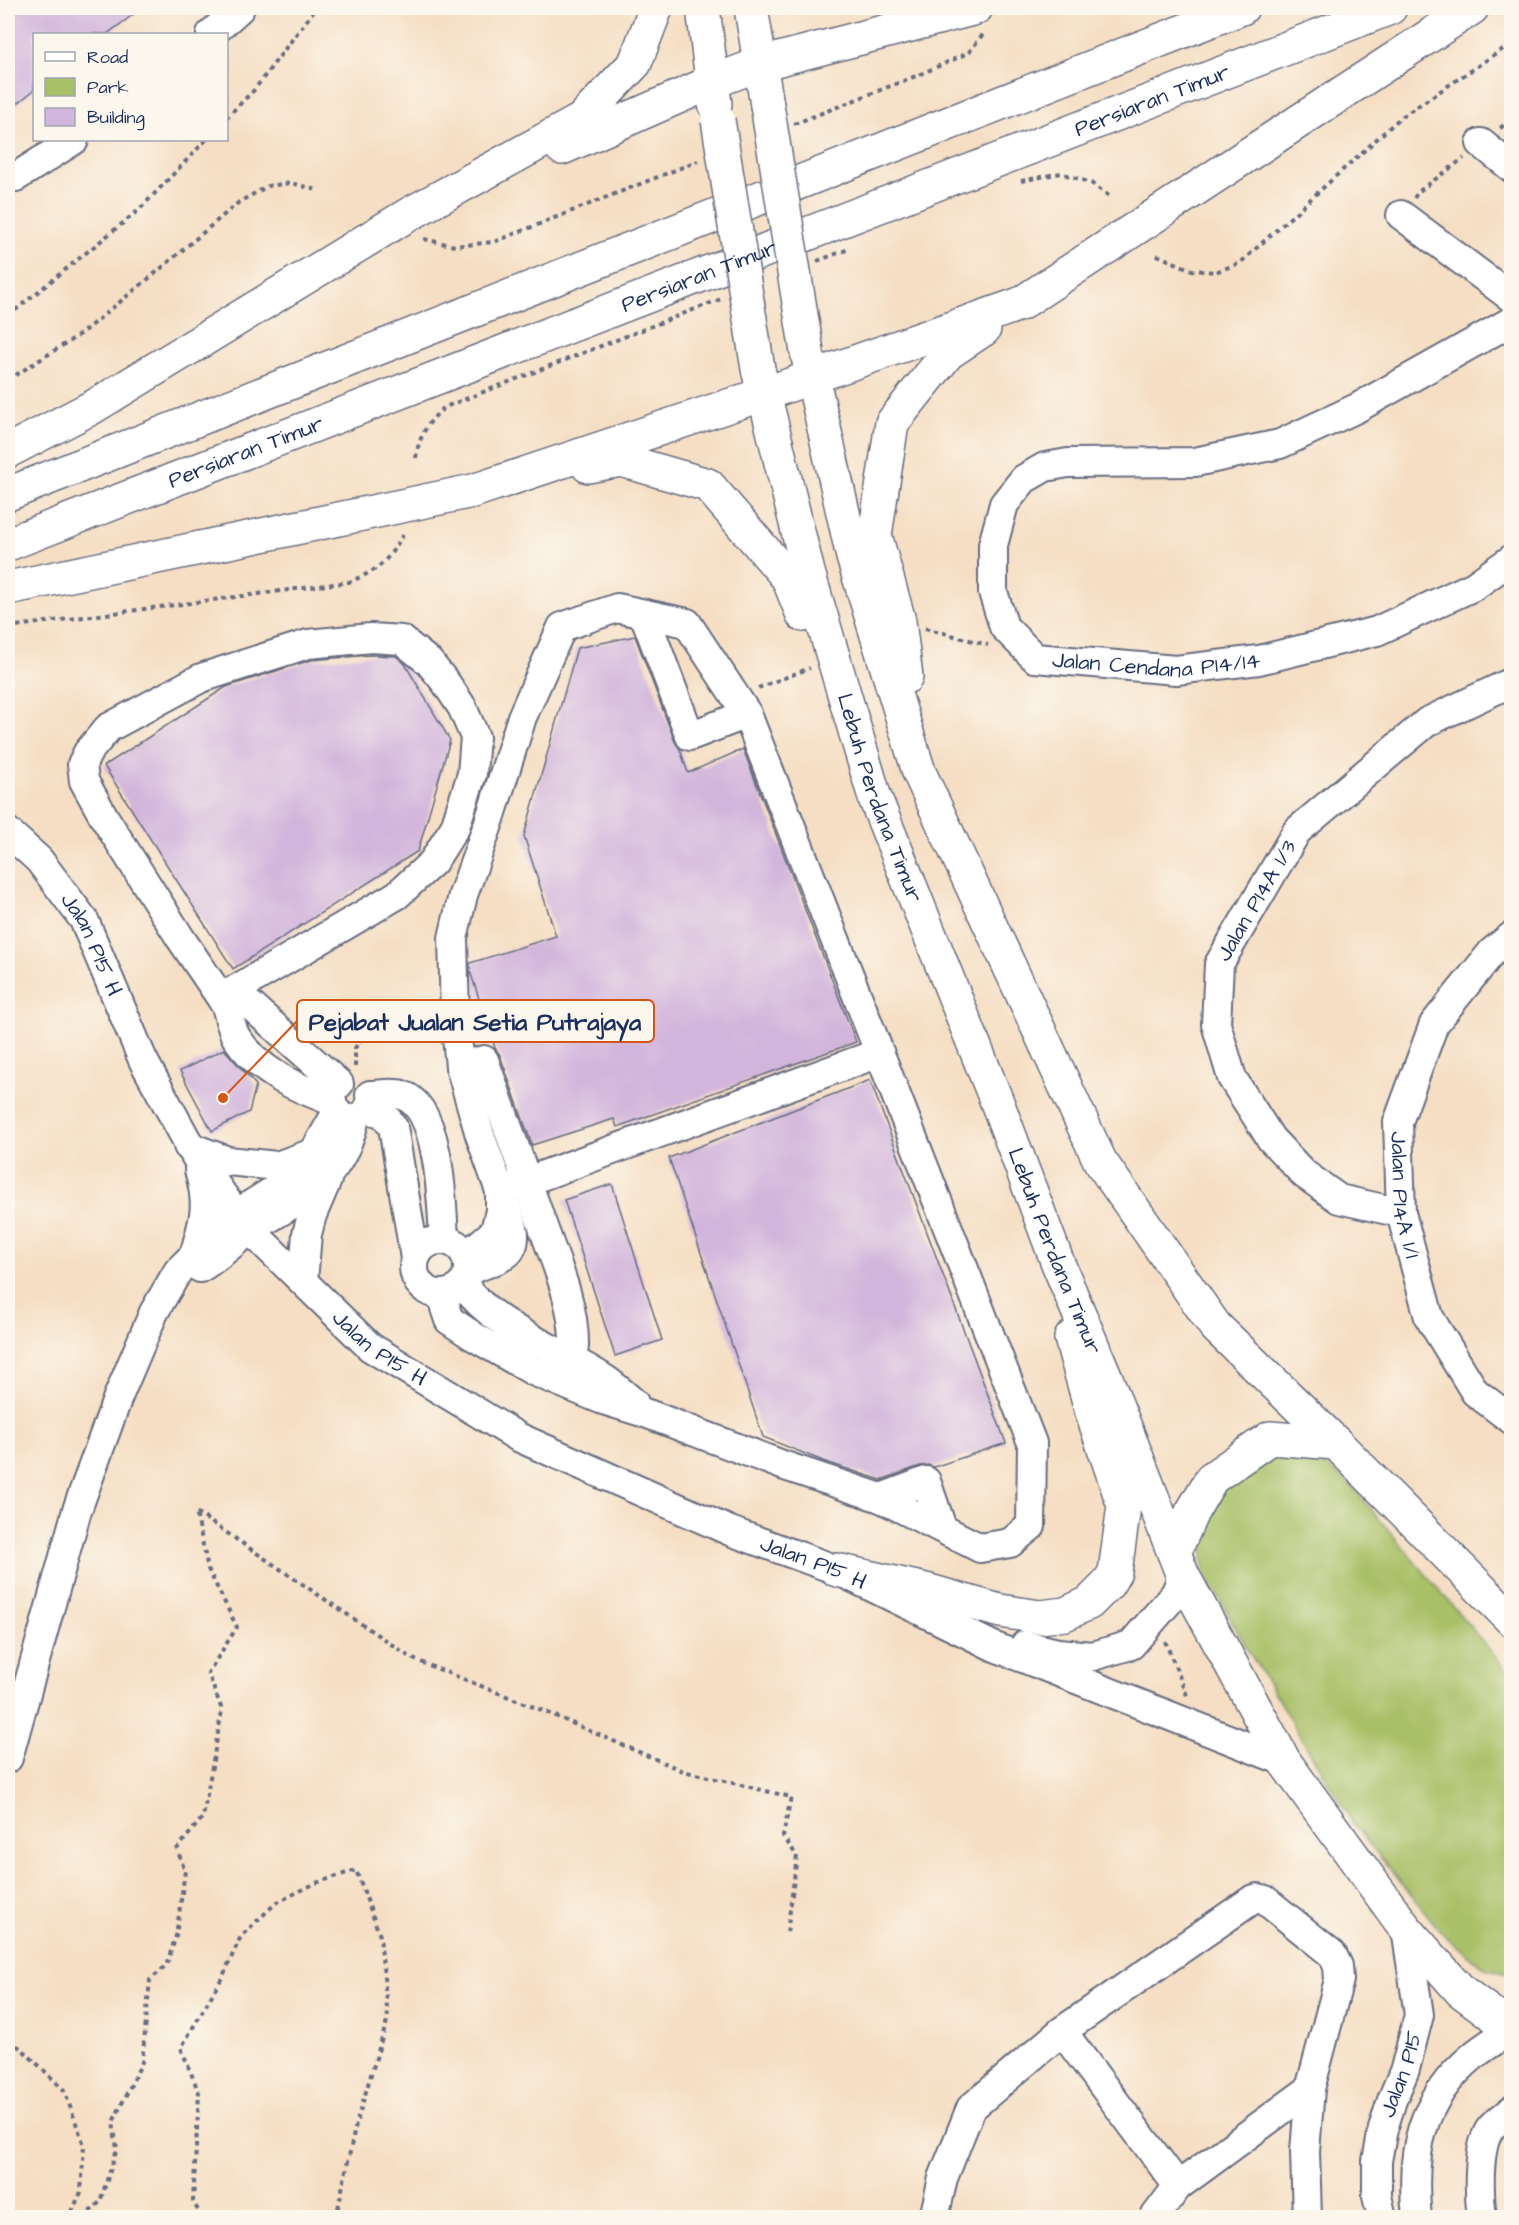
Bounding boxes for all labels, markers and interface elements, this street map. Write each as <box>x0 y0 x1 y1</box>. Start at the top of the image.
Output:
legend <box>33 33 228 141</box>
text: Road <box>87 45 128 70</box>
street label: Persiaran Timur <box>1070 56 1234 144</box>
text: Park <box>87 75 129 100</box>
text: Building <box>87 105 145 131</box>
street label: Persiaran Timur <box>617 232 781 320</box>
street label: Persiaran Timur <box>164 408 328 496</box>
street label: Jalan Cendana P14/14 <box>1051 644 1262 686</box>
street label: Lebuh Perdana Timur <box>829 690 931 907</box>
street label: Jalan P14A 1/3 <box>1208 834 1304 967</box>
street label: Jalan P15 H <box>53 886 130 1001</box>
callout: Pejabat Jualan Setia Putrajaya <box>297 1000 654 1042</box>
text: Pejabat Jualan Setia Putrajaya <box>309 1006 642 1042</box>
street label: Jalan P14A 1/1 <box>1383 1131 1428 1262</box>
street label: Lebuh Perdana Timur <box>1000 1143 1110 1359</box>
street label: Jalan P15 H <box>325 1303 433 1394</box>
street label: Jalan P15 H <box>756 1528 872 1598</box>
street label: Jalan P15 <box>1372 2027 1430 2121</box>

